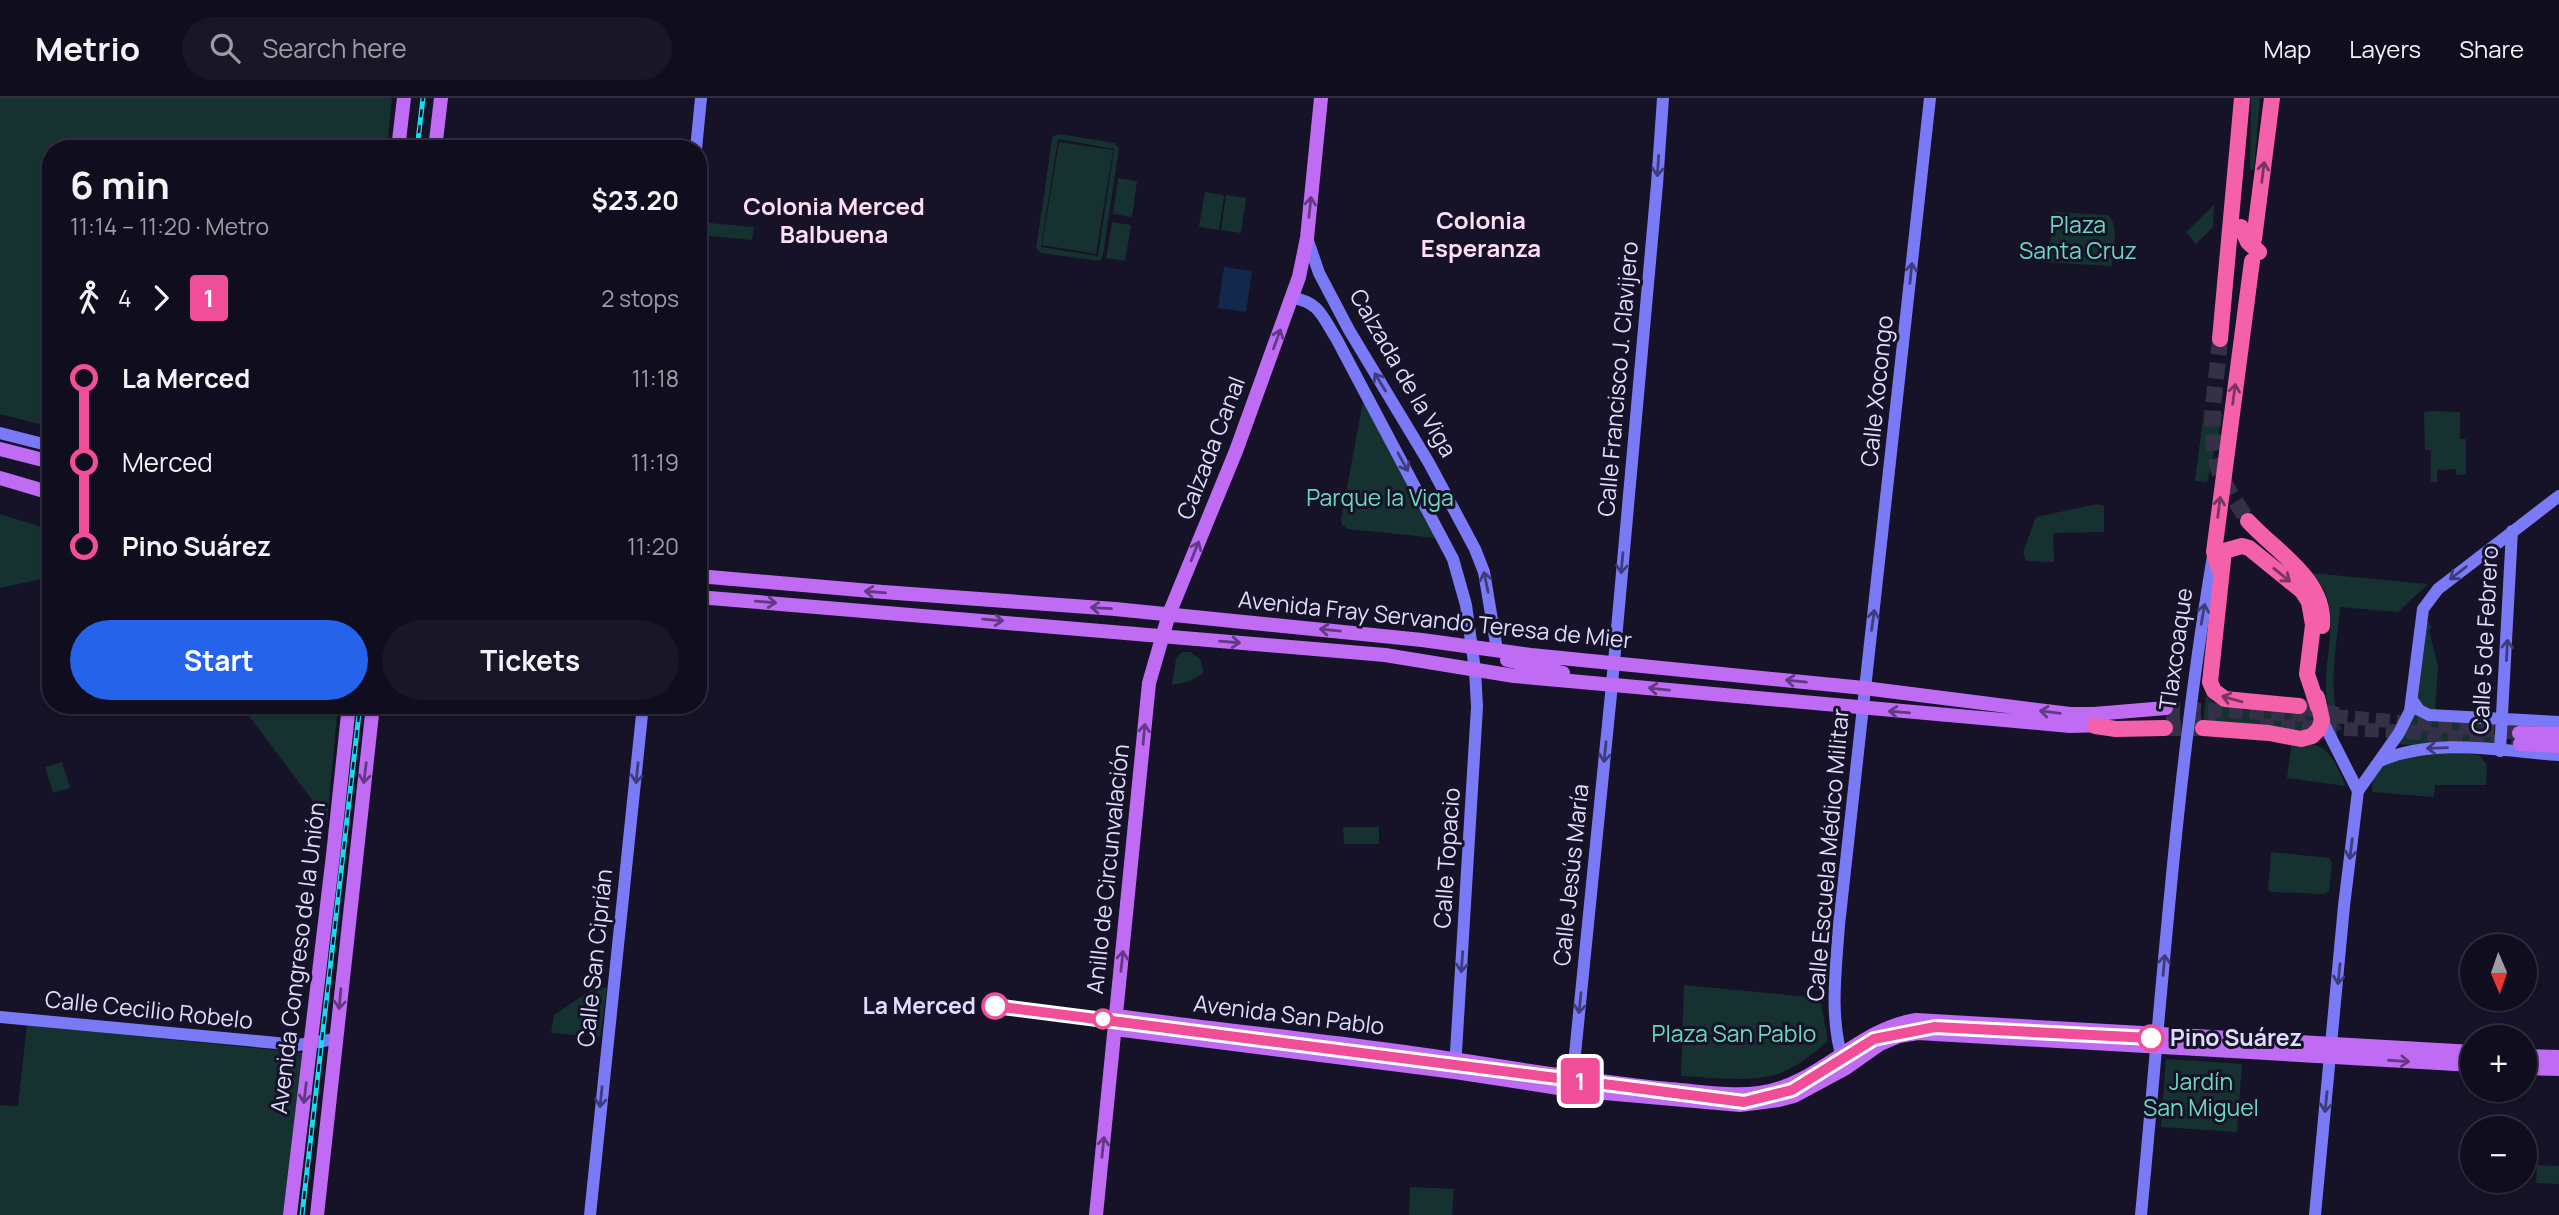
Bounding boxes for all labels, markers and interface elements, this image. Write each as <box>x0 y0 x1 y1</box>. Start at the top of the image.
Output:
search box <box>182 17 672 80</box>
text: Metrio <box>35 26 140 71</box>
icon: search <box>206 29 244 67</box>
text: Search here <box>262 30 407 66</box>
text: Map <box>2264 32 2311 65</box>
text: Layers <box>2349 32 2421 65</box>
text: Share <box>2459 32 2524 65</box>
one-way arrow <box>1652 154 1665 177</box>
text: 6 min <box>70 158 170 210</box>
one-way arrow <box>2256 161 2269 183</box>
text: $23.20 <box>592 182 679 218</box>
district label: Colonia Merced Balbuena <box>743 189 925 250</box>
one-way arrow <box>1304 196 1317 219</box>
district label: Colonia Esperanza <box>1421 203 1541 264</box>
park label: Plaza Santa Cruz <box>2019 208 2137 266</box>
text: 11:14 – 11:20 · Metro <box>70 210 269 242</box>
street label: Calle Francisco J. Clavijero <box>1589 240 1645 518</box>
one-way arrow <box>1904 262 1917 285</box>
icon: walk <box>70 279 108 317</box>
icon: forward <box>142 279 180 317</box>
text: 1 <box>204 281 214 314</box>
text: 4 <box>118 282 132 314</box>
text: 2 stops <box>601 282 679 314</box>
street label: Calzada de la Viga <box>1343 282 1465 463</box>
street label: Calle Xocongo <box>1852 314 1900 468</box>
one-way arrow <box>1272 329 1284 350</box>
text: La Merced <box>122 360 250 396</box>
text: 11:18 <box>632 362 679 394</box>
street label: Calzada Canal <box>1168 371 1252 524</box>
one-way arrow <box>1373 372 1387 392</box>
one-way arrow <box>2227 384 2240 406</box>
text: Merced <box>122 444 213 480</box>
text: 11:19 <box>631 446 679 478</box>
one-way arrow <box>1397 452 1411 472</box>
park label: Parque la Viga <box>1306 481 1454 513</box>
one-way arrow <box>2213 496 2226 519</box>
text: Pino Suárez <box>122 528 271 564</box>
text: 11:20 <box>627 530 679 562</box>
one-way arrow <box>1189 541 1202 562</box>
street label: Calle 5 de Febrero <box>2463 545 2505 735</box>
one-way arrow <box>1615 552 1628 574</box>
one-way arrow <box>2450 565 2468 580</box>
one-way arrow <box>2272 567 2290 583</box>
one-way arrow <box>1478 571 1492 594</box>
street label: Avenida Fray Servando Teresa de Mier <box>1237 582 1634 656</box>
one-way arrow <box>864 585 886 598</box>
street label: Tlaxcoaque <box>2151 586 2199 712</box>
one-way arrow <box>754 596 777 609</box>
one-way arrow <box>1091 601 1113 614</box>
one-way arrow <box>2197 603 2210 626</box>
one-way arrow <box>1867 609 1880 632</box>
one-way arrow <box>981 614 1004 627</box>
button: Start <box>70 620 368 700</box>
button: Tickets <box>382 620 679 700</box>
one-way arrow <box>1319 624 1342 637</box>
one-way arrow <box>1218 636 1241 649</box>
one-way arrow <box>2501 639 2514 662</box>
one-way arrow <box>1785 674 1808 687</box>
one-way arrow <box>1648 682 1670 695</box>
one-way arrow <box>2221 692 2243 705</box>
one-way arrow <box>1888 705 1910 718</box>
one-way arrow <box>2039 705 2061 718</box>
street label: Calle Escuela Médico Militar <box>1798 707 1856 1003</box>
one-way arrow <box>1138 724 1151 746</box>
one-way arrow <box>1598 740 1611 763</box>
one-way arrow <box>2426 741 2449 754</box>
street label: Anillo de Circunvalación <box>1078 742 1136 995</box>
one-way arrow <box>359 761 372 784</box>
one-way arrow <box>630 761 643 784</box>
street label: Calle Jesús María <box>1545 782 1595 968</box>
street label: Calle Topacio <box>1425 786 1467 930</box>
street label: Avenida Congreso de la Unión <box>262 800 332 1116</box>
one-way arrow <box>2345 837 2358 860</box>
street label: Calle San Ciprián <box>569 867 619 1048</box>
north arrow <box>2460 934 2538 1012</box>
map controls <box>2460 934 2537 1193</box>
one-way arrow <box>1116 950 1129 973</box>
one-way arrow <box>1455 950 1468 973</box>
one-way arrow <box>2158 954 2171 977</box>
one-way arrow <box>2332 963 2345 985</box>
street label: Calle Cecilio Robelo <box>44 982 255 1036</box>
street label: Avenida San Pablo <box>1192 986 1386 1042</box>
one-way arrow <box>333 987 346 1010</box>
place label: La Merced <box>862 989 976 1021</box>
one-way arrow <box>1573 991 1586 1014</box>
marker: La Merced <box>982 993 1008 1019</box>
unlabelled marker <box>1093 1009 1113 1029</box>
park label: Plaza San Pablo <box>1652 1017 1816 1049</box>
place label: Pino Suárez <box>2170 1021 2302 1053</box>
marker: Pino Suárez <box>2138 1025 2164 1051</box>
button: + <box>2460 1025 2537 1102</box>
one-way arrow <box>2387 1054 2410 1067</box>
line badge: 1 <box>1557 1058 1603 1104</box>
text: 1 <box>1575 1064 1585 1097</box>
park label: Jardín San Miguel <box>2143 1065 2259 1123</box>
one-way arrow <box>298 1081 311 1104</box>
one-way arrow <box>594 1085 607 1108</box>
one-way arrow <box>2319 1090 2332 1112</box>
button: − <box>2460 1116 2537 1193</box>
one-way arrow <box>1097 1136 1110 1159</box>

